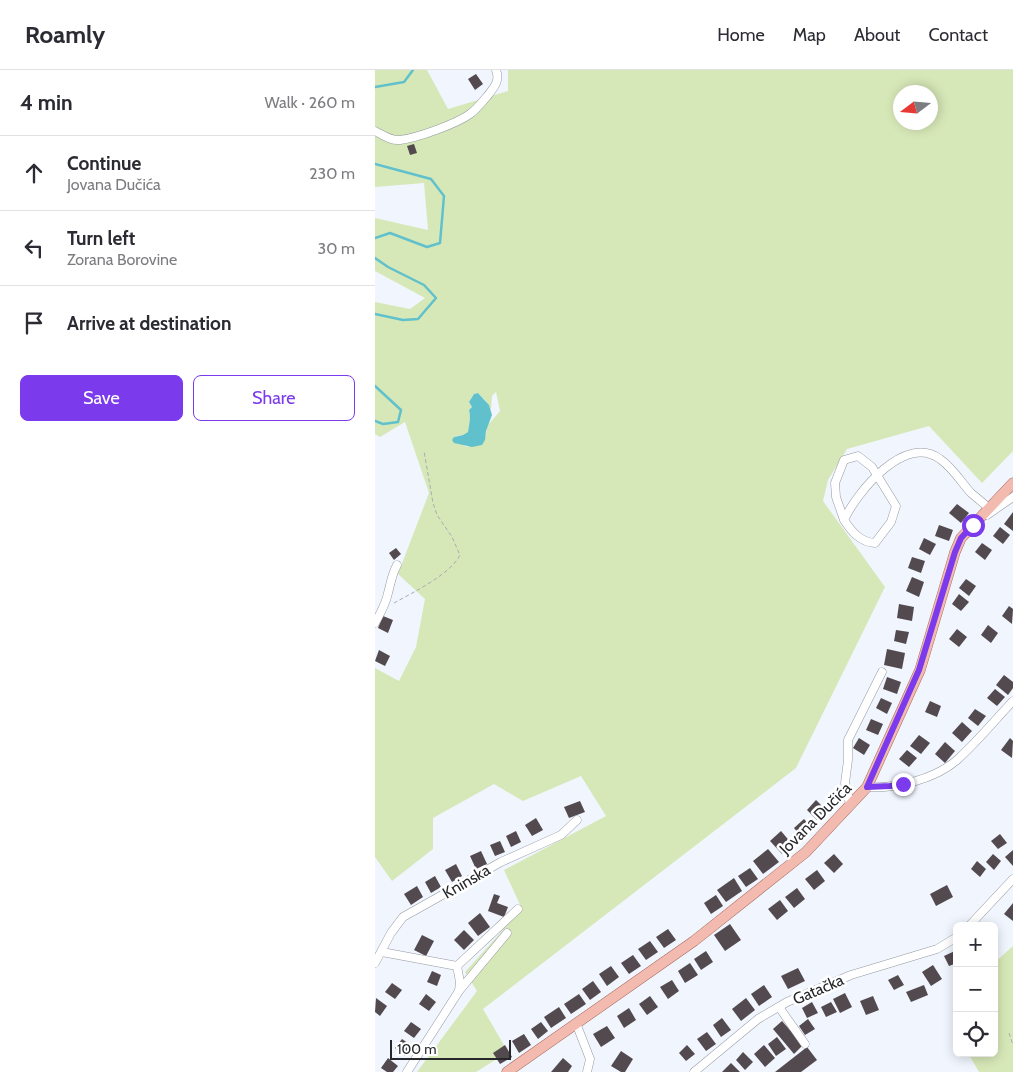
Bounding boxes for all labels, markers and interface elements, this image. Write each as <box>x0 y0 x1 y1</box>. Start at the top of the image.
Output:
text: Roamly <box>25 20 105 49</box>
text: Home <box>717 24 765 46</box>
text: Map <box>793 24 826 46</box>
text: About <box>854 24 900 46</box>
text: Contact <box>928 24 988 46</box>
north arrow <box>893 85 938 130</box>
text: 4 min <box>20 90 73 115</box>
text: Walk · 260 m <box>265 93 355 112</box>
text: Continue <box>67 152 141 175</box>
icon: ahead <box>20 159 48 187</box>
text: 230 m <box>309 164 355 183</box>
text: Jovana Dučića <box>67 175 161 194</box>
text: Turn left <box>67 227 135 250</box>
icon: left <box>20 234 48 262</box>
text: 30 m <box>318 239 355 258</box>
text: Zorana Borovine <box>67 250 177 269</box>
icon: arrive <box>20 309 48 337</box>
text: Arrive at destination <box>67 312 231 335</box>
button: Save <box>20 375 183 421</box>
button: Share <box>193 375 355 421</box>
route start <box>962 514 985 537</box>
route end <box>892 773 915 796</box>
street label: Jovana Dučića <box>775 778 855 859</box>
street label: Kninska <box>439 860 494 903</box>
map controls <box>953 922 998 1057</box>
button: + <box>953 922 998 967</box>
button: − <box>953 967 998 1012</box>
street label: Gatačka <box>790 970 847 1009</box>
button: locate <box>953 1012 998 1057</box>
scale bar <box>390 1037 511 1060</box>
text: 100 m <box>397 1040 437 1058</box>

